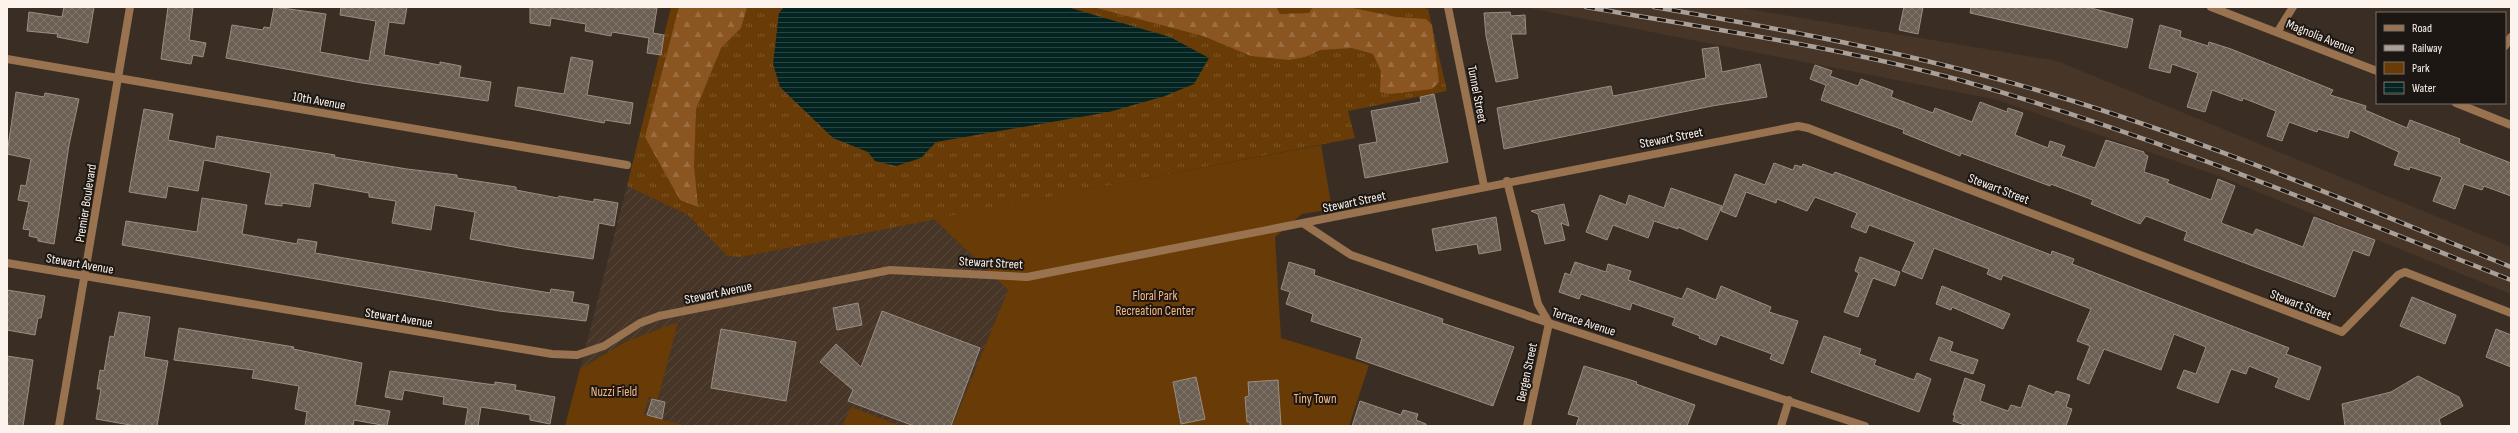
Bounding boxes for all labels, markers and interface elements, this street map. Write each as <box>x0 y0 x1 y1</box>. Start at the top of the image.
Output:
legend <box>2376 12 2506 104</box>
street label: Magnolia Avenue <box>2284 16 2357 58</box>
text: Road <box>2412 21 2432 36</box>
text: Railway <box>2412 41 2443 56</box>
text: Park <box>2412 61 2430 76</box>
street label: Tunnel Street <box>1464 64 1490 124</box>
text: Water <box>2412 81 2436 96</box>
street label: 10th Avenue <box>291 88 347 114</box>
street label: Stewart Street <box>1638 124 1704 152</box>
street label: Premier Boulevard <box>72 163 100 243</box>
street label: Stewart Street <box>1966 170 2031 208</box>
street label: Stewart Street <box>1321 187 1387 216</box>
street label: Stewart Avenue <box>45 250 115 278</box>
street label: Stewart Street <box>959 253 1023 273</box>
street label: Stewart Avenue <box>683 278 753 308</box>
street label: Stewart Street <box>2268 286 2333 324</box>
park label: Floral Park Recreation Center <box>1115 288 1195 319</box>
street label: Terrace Avenue <box>1550 304 1618 340</box>
street label: Stewart Avenue <box>364 305 434 331</box>
street label: Bergen Street <box>1513 341 1541 403</box>
park label: Nuzzi Field <box>591 384 637 400</box>
park label: Tiny Town <box>1294 391 1336 407</box>

